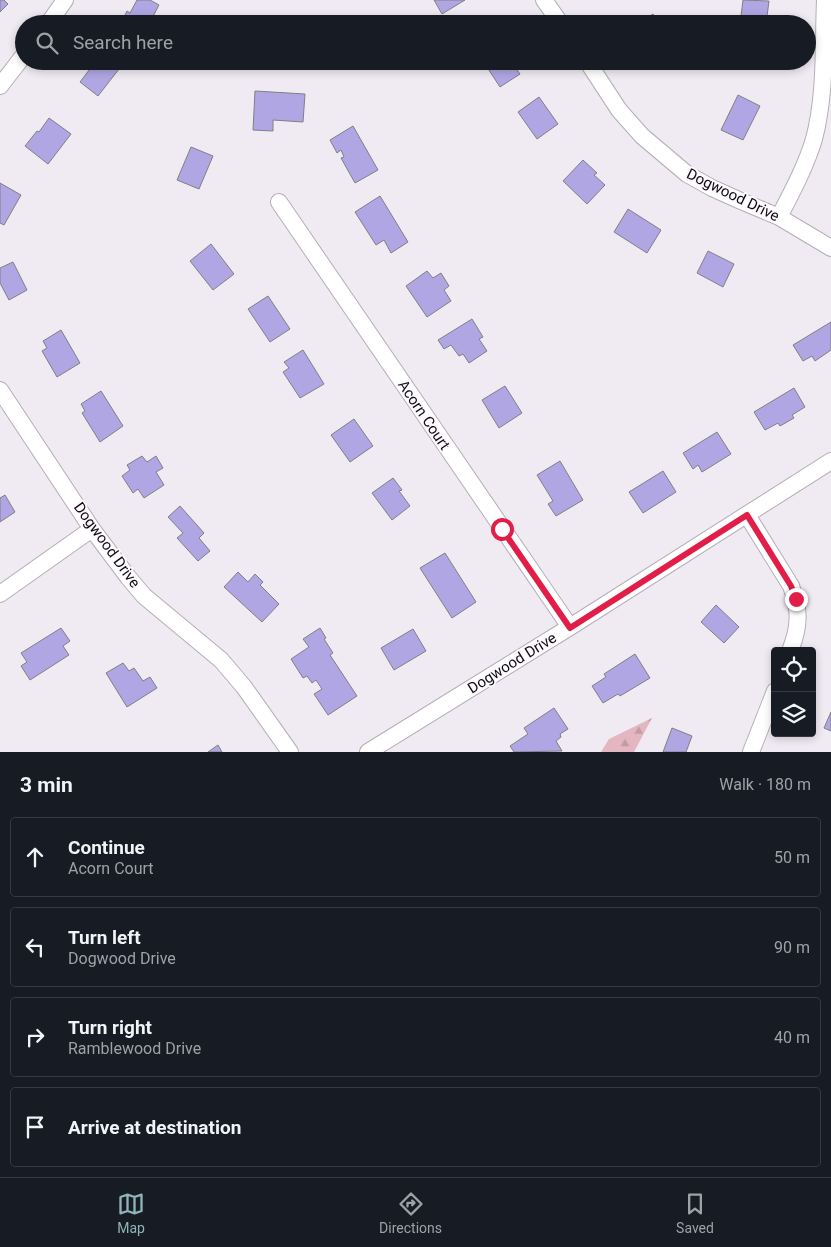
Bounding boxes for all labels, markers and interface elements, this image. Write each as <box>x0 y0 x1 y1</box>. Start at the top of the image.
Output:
search box <box>15 15 816 70</box>
icon: search <box>33 29 61 57</box>
text: Search here <box>73 31 173 54</box>
street label: Dogwood Drive <box>684 165 782 225</box>
street label: Acorn Court <box>394 377 454 453</box>
street label: Dogwood Drive <box>70 499 144 591</box>
route start <box>491 518 514 541</box>
route end <box>785 588 808 611</box>
street label: Dogwood Drive <box>464 629 560 697</box>
map controls <box>771 647 816 737</box>
button: locate <box>771 647 816 692</box>
button: layers <box>771 692 816 737</box>
text: 3 min <box>20 773 73 797</box>
text: Walk · 180 m <box>719 775 811 794</box>
text: Continue <box>68 836 145 859</box>
icon: ahead <box>21 843 49 871</box>
text: 50 m <box>774 848 810 867</box>
text: Acorn Court <box>68 859 154 878</box>
text: Turn left <box>68 926 141 949</box>
icon: left <box>21 933 49 961</box>
text: 90 m <box>774 938 810 957</box>
text: Dogwood Drive <box>68 949 176 968</box>
text: Turn right <box>68 1016 152 1039</box>
icon: right <box>21 1023 49 1051</box>
text: 40 m <box>774 1028 810 1047</box>
text: Ramblewood Drive <box>68 1039 201 1058</box>
icon: arrive <box>21 1113 49 1141</box>
text: Arrive at destination <box>68 1116 241 1139</box>
tab: Map <box>117 1190 145 1236</box>
tab: Directions <box>379 1190 442 1236</box>
tab: Saved <box>676 1190 714 1236</box>

